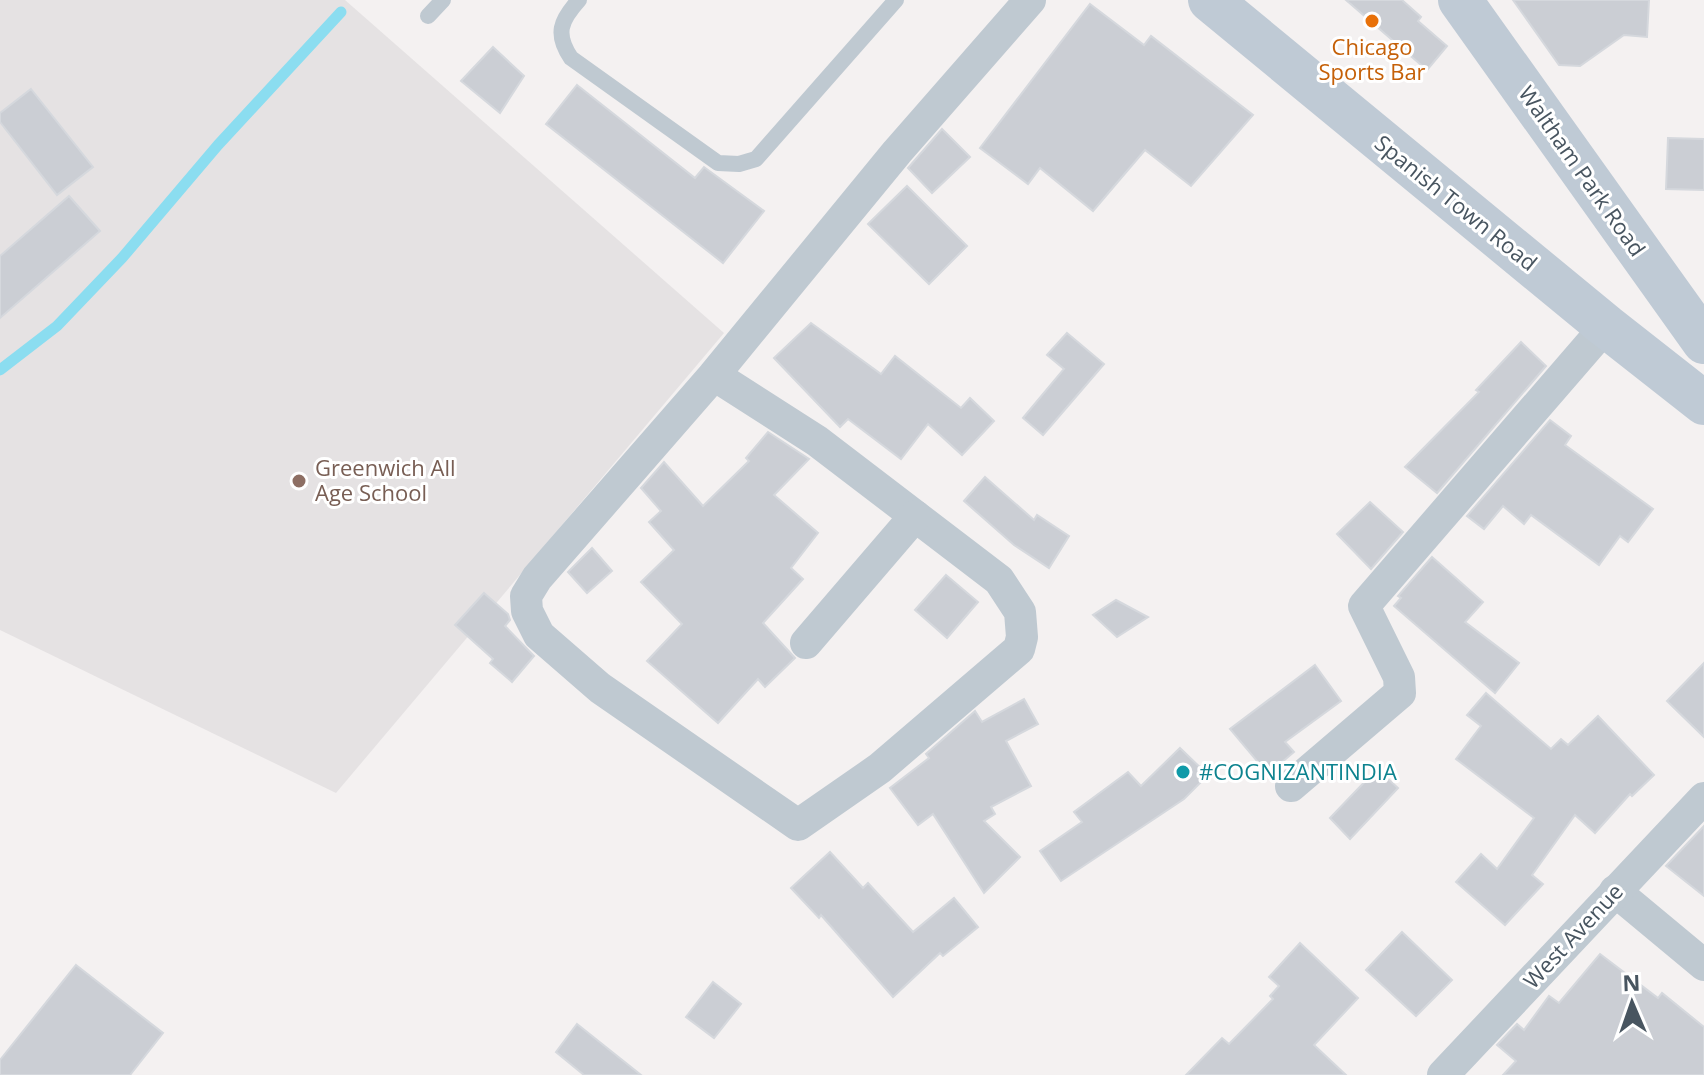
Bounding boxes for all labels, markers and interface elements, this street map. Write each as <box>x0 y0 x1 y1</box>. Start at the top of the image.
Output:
marker: Chicago Sports Bar <box>1363 12 1381 30</box>
place label: Chicago Sports Bar <box>1318 31 1426 86</box>
street label: Waltham Park Road <box>1513 79 1653 262</box>
street label: Spanish Town Road <box>1369 127 1544 277</box>
place label: Greenwich All Age School <box>315 452 456 507</box>
marker: Greenwich All Age School <box>290 472 308 490</box>
place label: #COGNIZANTINDIA <box>1199 756 1397 786</box>
marker: #COGNIZANTINDIA <box>1174 763 1192 781</box>
street label: West Avenue <box>1516 876 1629 994</box>
north arrow <box>1592 963 1672 1043</box>
text: N <box>1622 967 1641 997</box>

